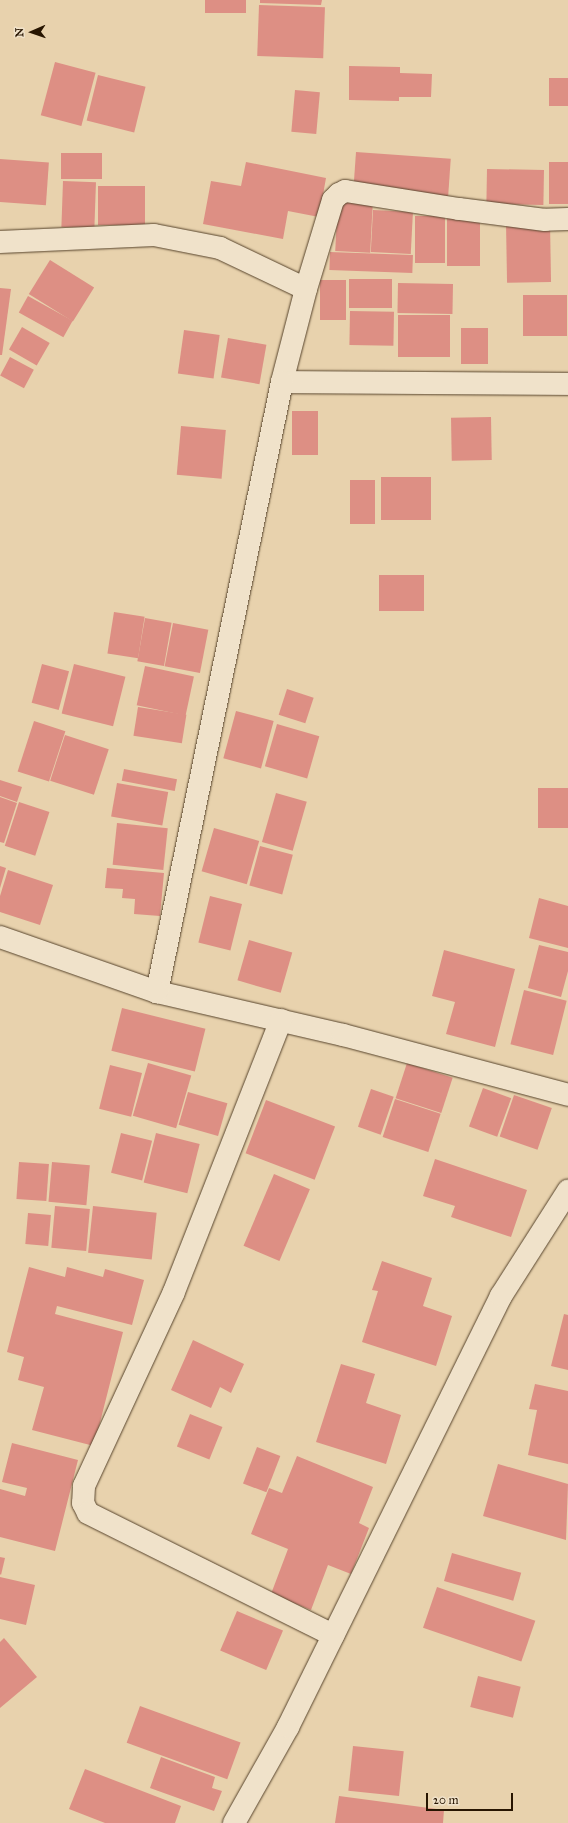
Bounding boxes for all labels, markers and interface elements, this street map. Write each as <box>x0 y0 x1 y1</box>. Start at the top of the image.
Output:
north arrow <box>12 12 52 52</box>
text: N <box>13 28 26 37</box>
scale bar <box>428 1785 515 1811</box>
text: 20 m <box>433 1793 459 1807</box>

